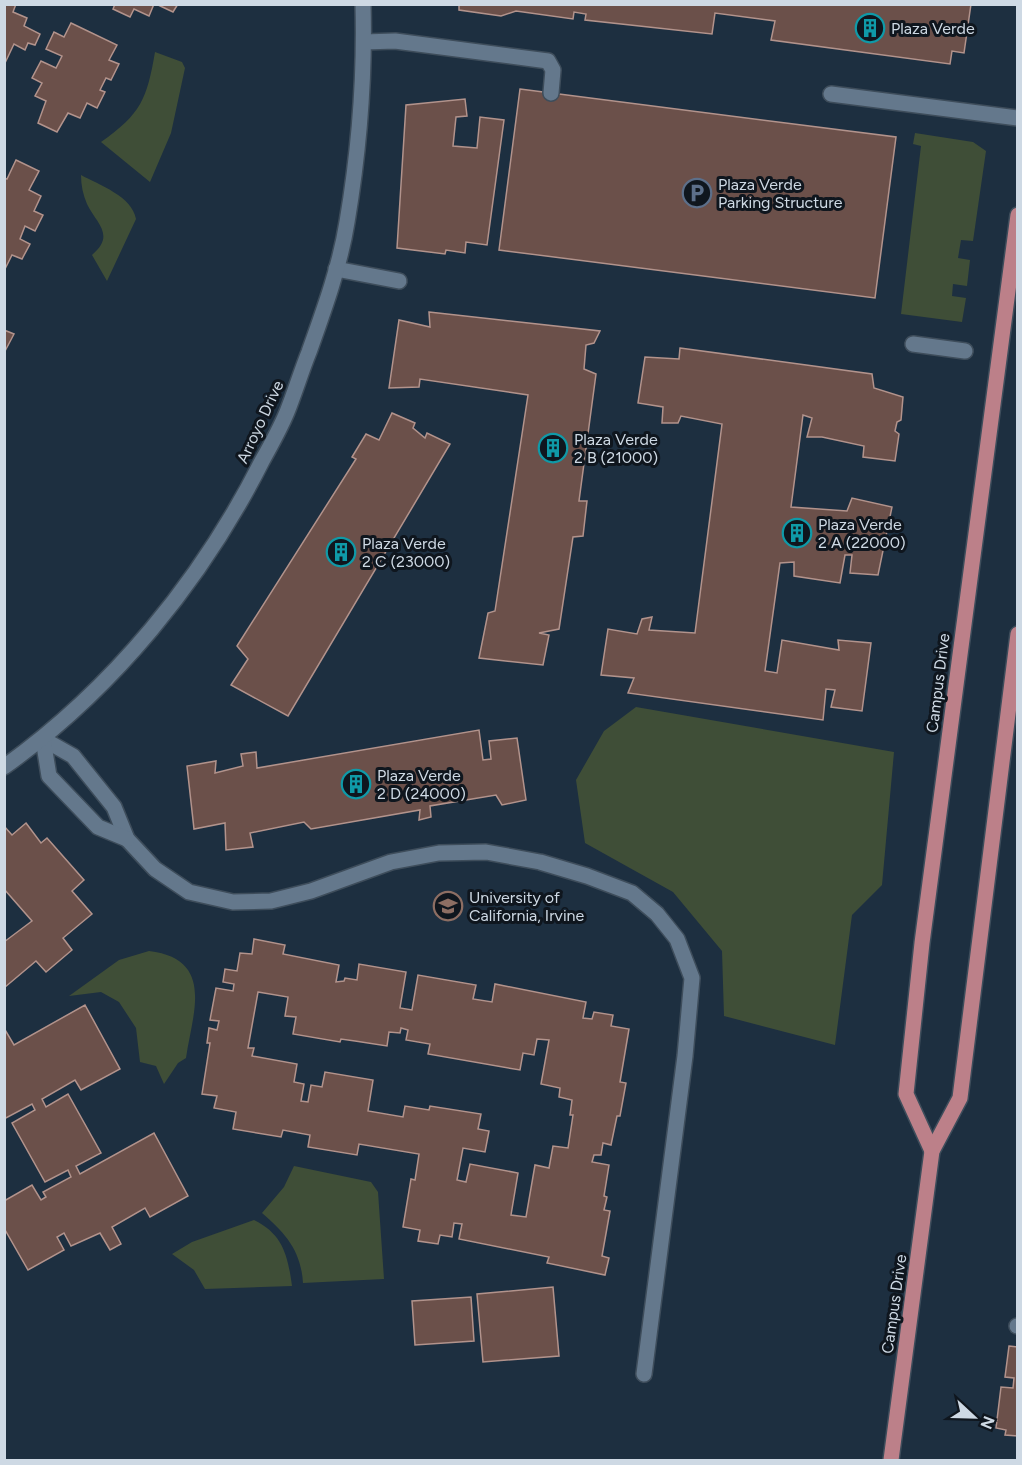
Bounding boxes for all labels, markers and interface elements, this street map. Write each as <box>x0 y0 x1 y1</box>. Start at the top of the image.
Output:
building icon: Plaza Verde <box>854 12 886 44</box>
place label: Plaza Verde <box>891 19 975 38</box>
place label: Plaza Verde Parking Structure <box>718 175 843 212</box>
parking icon: Plaza Verde Parking Structure <box>681 177 713 209</box>
street label: Arroyo Drive <box>233 377 288 466</box>
place label: Plaza Verde 2 B (21000) <box>574 430 658 467</box>
building icon: Plaza Verde 2 B (21000) <box>537 432 569 464</box>
place label: Plaza Verde 2 A (22000) <box>818 515 906 552</box>
building icon: Plaza Verde 2 A (22000) <box>781 517 813 549</box>
place label: Plaza Verde 2 C (23000) <box>362 534 450 571</box>
building icon: Plaza Verde 2 C (23000) <box>325 536 357 568</box>
street label: Campus Drive <box>922 632 954 734</box>
place label: Plaza Verde 2 D (24000) <box>377 766 466 803</box>
building icon: Plaza Verde 2 D (24000) <box>340 768 372 800</box>
place label: University of California, Irvine <box>469 888 585 925</box>
school or university icon: University of California, Irvine <box>432 890 464 922</box>
street label: Campus Drive <box>878 1253 910 1355</box>
north arrow <box>944 1387 1004 1447</box>
text: N <box>976 1413 999 1432</box>

